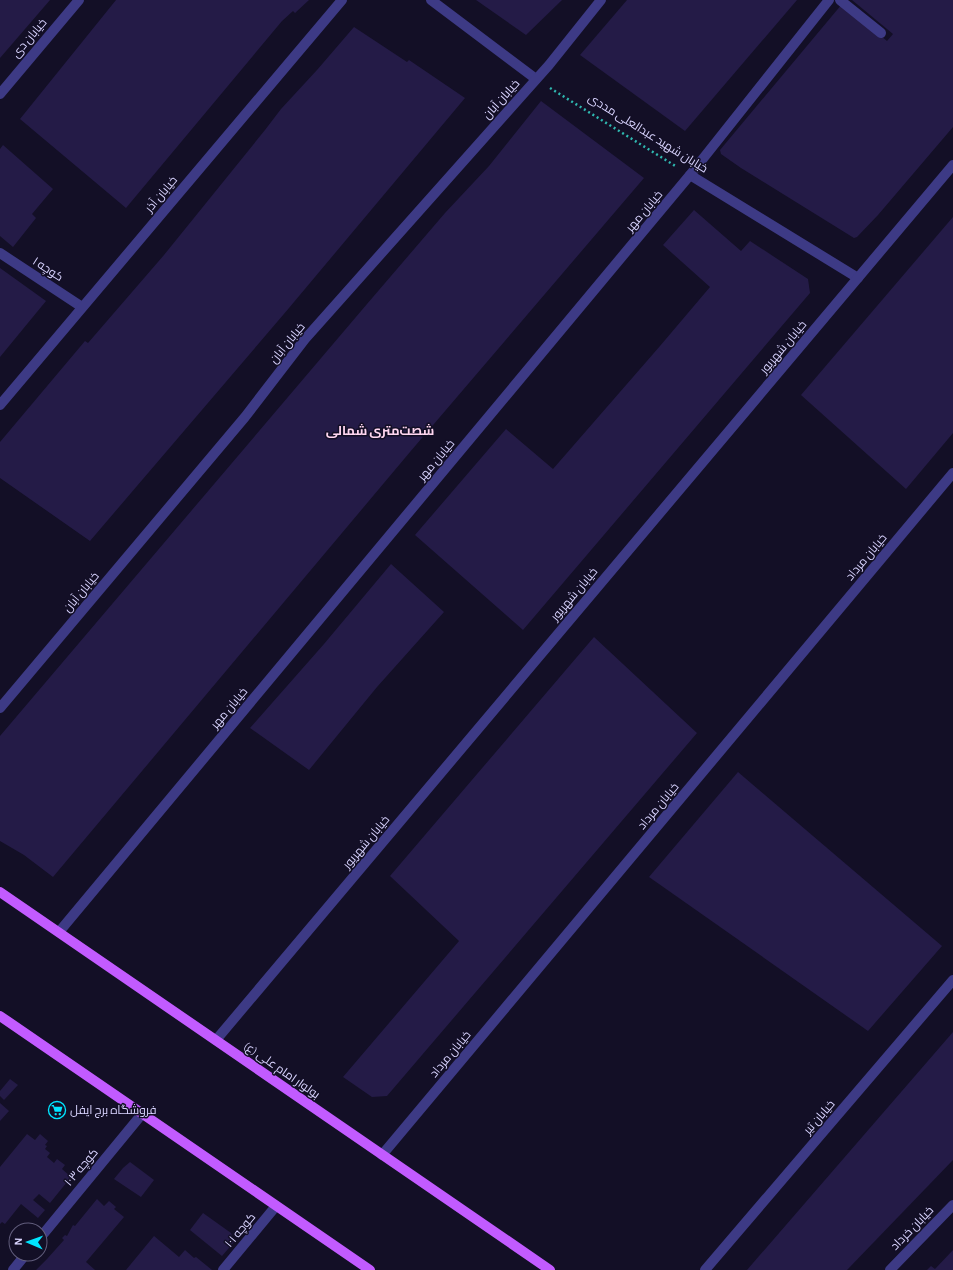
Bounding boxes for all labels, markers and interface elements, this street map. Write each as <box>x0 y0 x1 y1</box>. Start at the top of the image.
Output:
street label: خیابان دی <box>9 16 49 61</box>
street label: خیابان آبان <box>480 76 522 122</box>
street label: خیابان شهید عبدالعلی مددی <box>586 91 710 176</box>
street label: خیابان آذر <box>141 173 180 216</box>
street label: خیابان مهر <box>623 188 665 235</box>
street label: کوچه ۱ <box>29 255 65 286</box>
street label: خیابان شهریور <box>757 318 809 377</box>
street label: خیابان آبان <box>266 320 308 366</box>
district label: شصت‌متری شمالی <box>326 423 434 438</box>
street label: خیابان مهر <box>415 437 457 484</box>
street label: خیابان مرداد <box>843 531 890 583</box>
street label: خیابان شهریور <box>548 565 600 624</box>
street label: خیابان آبان <box>60 569 102 615</box>
street label: خیابان مهر <box>208 685 250 732</box>
street label: خیابان مرداد <box>635 780 682 832</box>
street label: خیابان شهریور <box>340 813 392 872</box>
street label: خیابان مرداد <box>427 1028 474 1080</box>
street label: بولوار امام علی (ع) <box>241 1039 322 1102</box>
street label: خیابان تیر <box>800 1098 838 1138</box>
supermarket icon: فروشگاه برج ایفل <box>47 1100 67 1120</box>
place label: فروشگاه برج ایفل <box>70 1104 157 1118</box>
street label: کوچه ۱۰۳ <box>62 1146 102 1190</box>
street label: خیابان خرداد <box>888 1204 936 1253</box>
street label: کوچه ۱۰۱ <box>222 1211 260 1251</box>
north arrow <box>8 1222 48 1262</box>
text: N <box>13 1238 24 1246</box>

